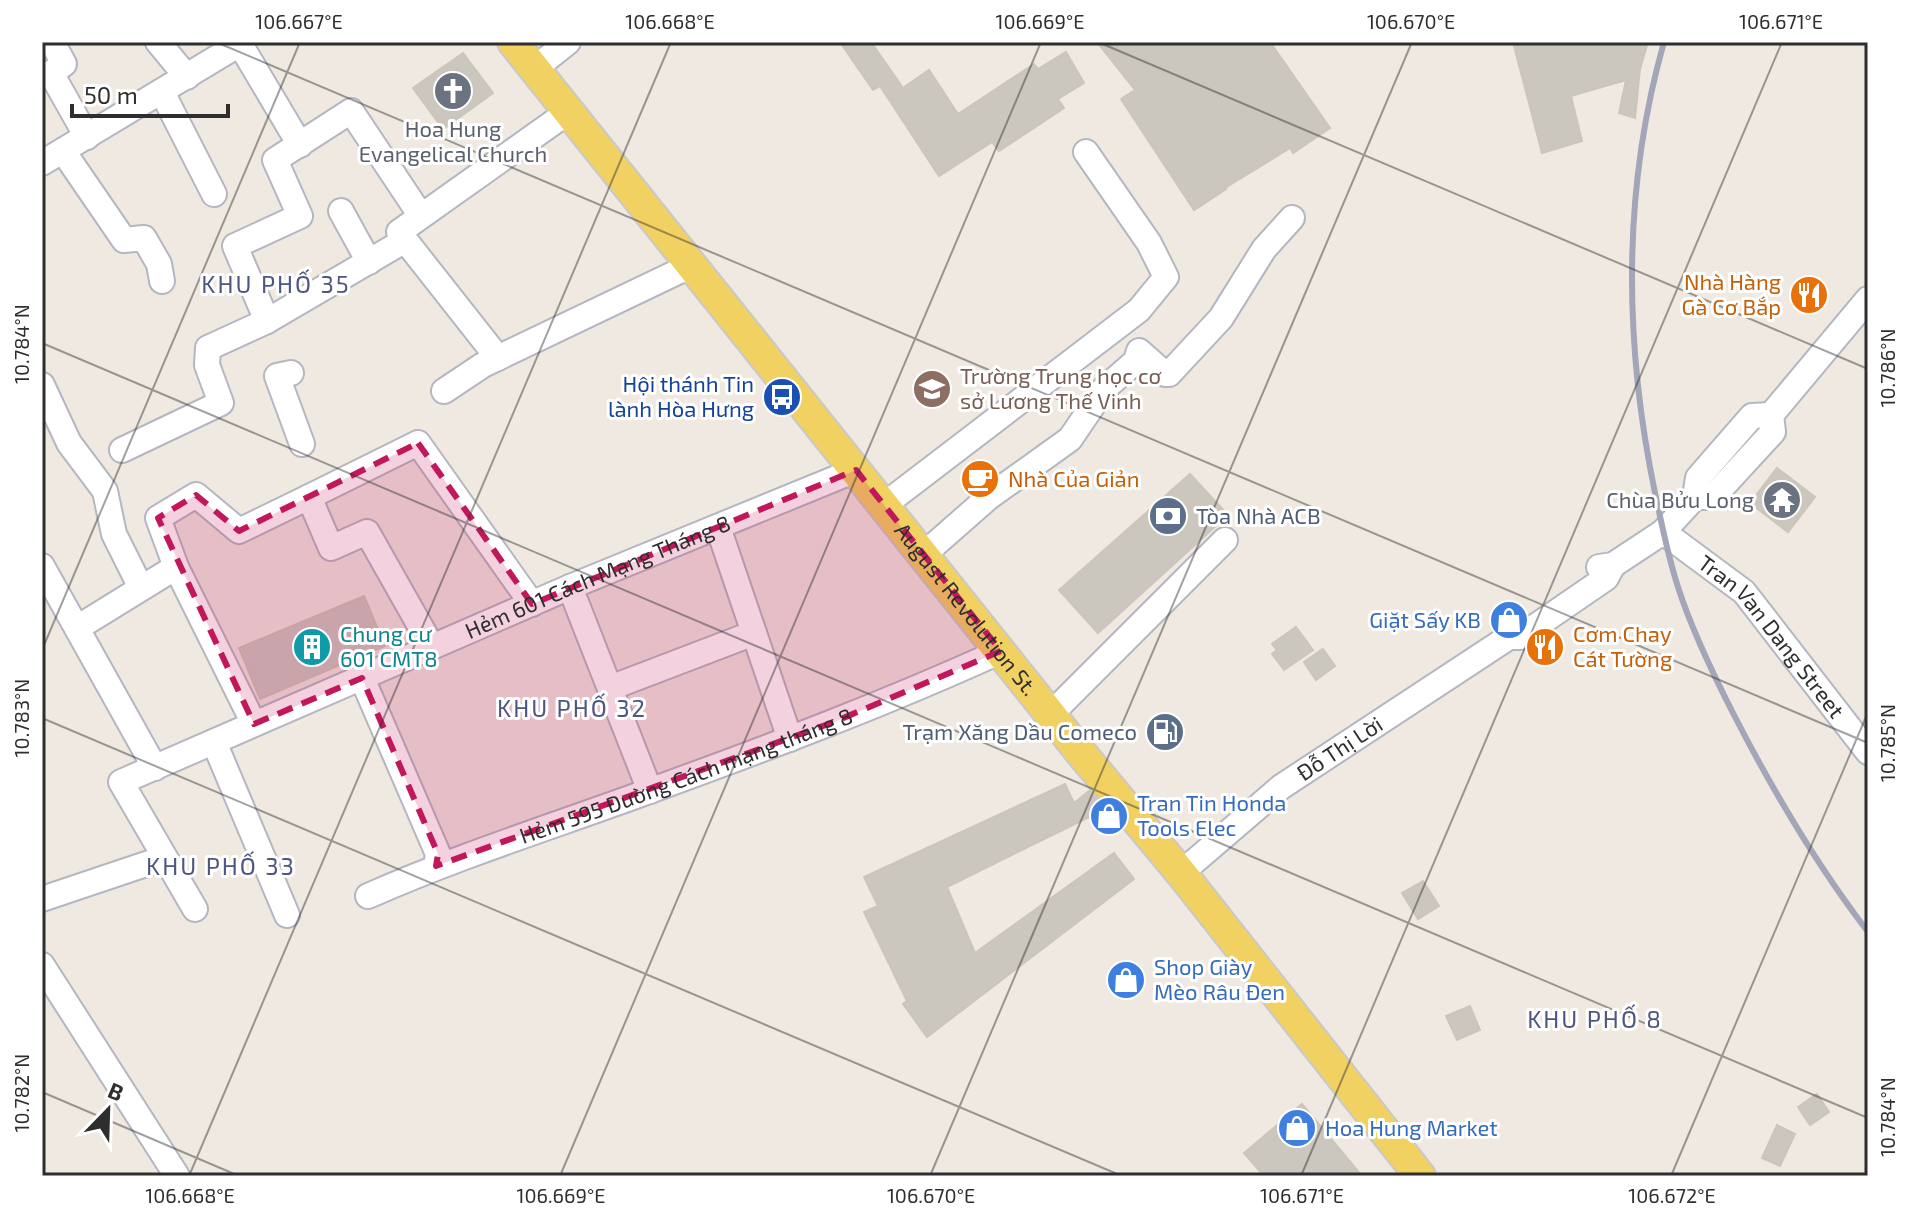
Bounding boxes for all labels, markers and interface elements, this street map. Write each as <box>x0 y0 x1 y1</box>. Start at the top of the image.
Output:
text: 106.667°E <box>255 9 343 33</box>
text: 106.668°E <box>625 9 715 33</box>
text: 106.669°E <box>996 9 1084 33</box>
text: 106.670°E <box>1367 9 1455 33</box>
text: 106.671°E <box>1739 9 1823 33</box>
scale bar <box>72 68 228 118</box>
church icon: Hoa Hung Evangelical Church <box>432 70 474 112</box>
text: 50 m <box>84 80 138 109</box>
place label: Hoa Hung Evangelical Church <box>359 115 547 166</box>
district label: KHU PHỐ 35 <box>201 268 351 298</box>
place label: Nhà Hàng Gà Cơ Bắp <box>1682 268 1781 319</box>
restaurant icon: Nhà Hàng Gà Cơ Bắp <box>1788 274 1830 316</box>
text: 10.784°N <box>9 304 33 384</box>
text: 10.786°N <box>1875 328 1899 408</box>
place label: Trường Trung học cơ sở Lương Thế Vinh <box>960 362 1161 413</box>
school or university icon: Trường Trung học cơ sở Lương Thế Vinh <box>911 368 953 410</box>
place label: Hội thánh Tin lành Hòa Hưng <box>608 370 754 421</box>
bus stop icon: Hội thánh Tin lành Hòa Hưng <box>761 376 803 418</box>
cafe icon: Nhà Của Giản <box>959 458 1001 500</box>
place label: Nhà Của Giản <box>1008 465 1139 491</box>
temple icon: Chùa Bửu Long <box>1761 479 1803 521</box>
place label: Chùa Bửu Long <box>1606 486 1754 512</box>
bank icon: Tòa Nhà ACB <box>1147 495 1189 537</box>
place label: Tòa Nhà ACB <box>1196 502 1321 528</box>
street label: Hẻm 601 Cách Mạng Tháng 8 <box>461 509 734 643</box>
street label: August Revolution St. <box>890 517 1044 700</box>
street label: Tran Van Dang Street <box>1694 549 1851 723</box>
shop icon: Giặt Sấy KB <box>1488 599 1530 641</box>
place label: Giặt Sấy KB <box>1369 606 1481 632</box>
place label: Chung cư 601 CMT8 <box>340 620 437 671</box>
place label: Cơm Chay Cát Tường <box>1573 620 1672 671</box>
building icon: Chung cư 601 CMT8 <box>291 626 333 668</box>
restaurant icon: Cơm Chay Cát Tường <box>1524 626 1566 668</box>
text: 10.783°N <box>9 679 33 757</box>
district label: KHU PHỐ 32 <box>497 692 647 722</box>
street label: Hẻm 595 Đường Cách mạng tháng 8 <box>516 702 856 848</box>
text: 10.785°N <box>1875 704 1899 782</box>
street label: Đỗ Thị Lời <box>1291 710 1387 785</box>
fuel station icon: Trạm Xăng Dầu Comeco <box>1144 711 1186 753</box>
place label: Trạm Xăng Dầu Comeco <box>902 718 1137 744</box>
place label: Tran Tin Honda Tools Elec <box>1137 789 1286 840</box>
shop icon: Tran Tin Honda Tools Elec <box>1088 795 1130 837</box>
district label: KHU PHỐ 33 <box>146 850 296 880</box>
place label: Shop Giày Mèo Râu Đen <box>1154 953 1285 1004</box>
shop icon: Shop Giày Mèo Râu Đen <box>1105 959 1147 1001</box>
district label: KHU PHỐ 8 <box>1527 1003 1663 1033</box>
text: 10.782°N <box>9 1054 33 1132</box>
north arrow <box>68 1070 148 1150</box>
text: B <box>105 1076 128 1105</box>
text: 10.784°N <box>1875 1077 1899 1157</box>
shop icon: Hoa Hung Market <box>1276 1107 1318 1149</box>
place label: Hoa Hung Market <box>1325 1114 1498 1140</box>
text: 106.668°E <box>145 1183 235 1207</box>
text: 106.669°E <box>517 1183 605 1207</box>
text: 106.670°E <box>887 1183 975 1207</box>
text: 106.671°E <box>1260 1183 1344 1207</box>
text: 106.672°E <box>1628 1183 1716 1207</box>

